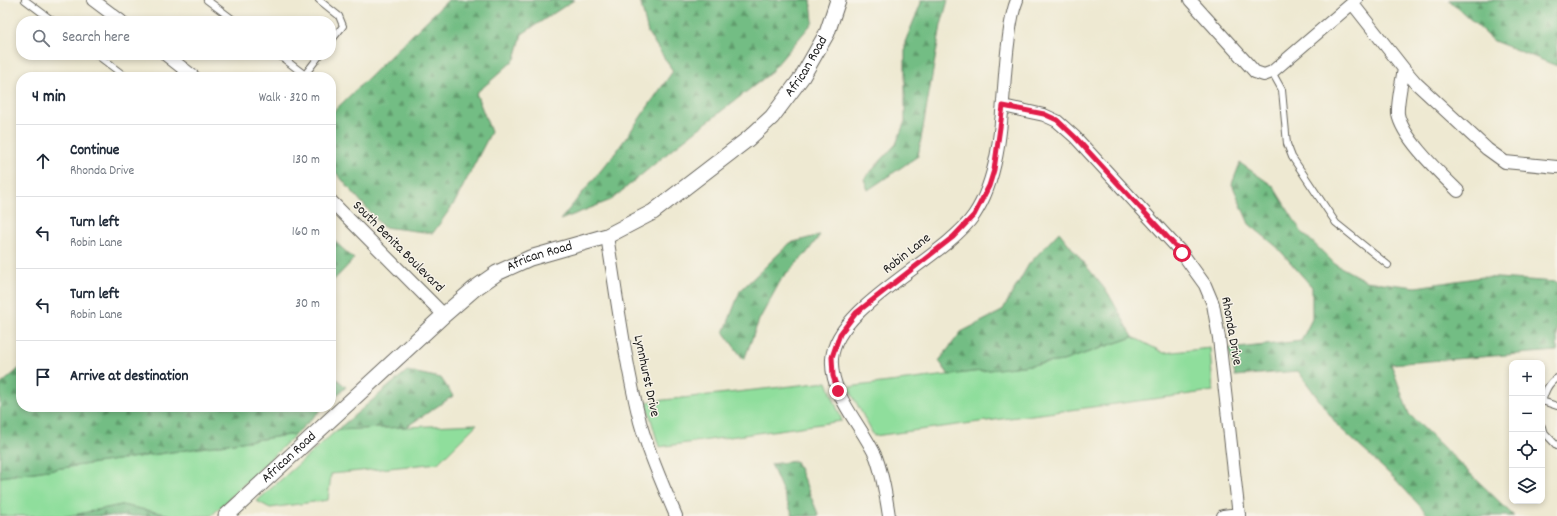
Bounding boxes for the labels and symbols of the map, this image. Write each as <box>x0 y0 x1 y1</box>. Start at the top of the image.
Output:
street label: African Road <box>780 33 833 101</box>
street label: South Benita Boulevard <box>348 197 448 297</box>
street label: Robin Lane <box>879 229 935 279</box>
street label: African Road <box>503 236 575 277</box>
route start <box>1173 244 1191 262</box>
street label: Rhonda Drive <box>1215 295 1247 367</box>
street label: Lynnhurst Drive <box>628 333 664 419</box>
route end <box>829 382 847 400</box>
street label: African Road <box>257 427 321 488</box>

